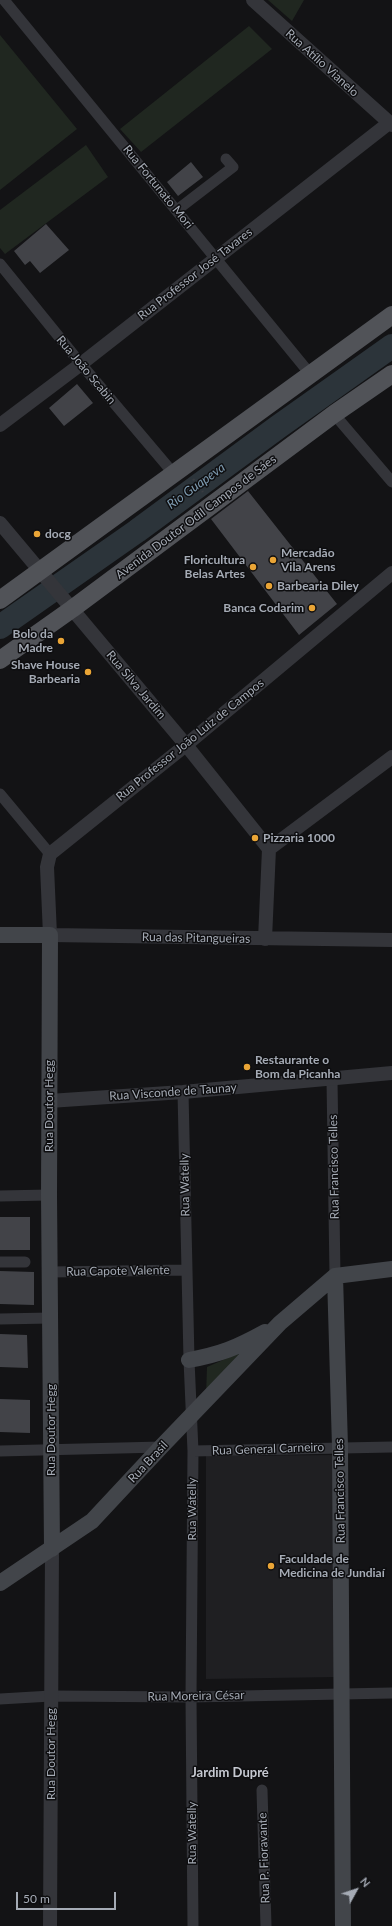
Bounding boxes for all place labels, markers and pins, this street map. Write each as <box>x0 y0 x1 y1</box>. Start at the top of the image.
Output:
place label: docg <box>45 527 71 541</box>
marker: docg <box>32 529 42 539</box>
place label: Mercadão Vila Arens <box>281 546 335 574</box>
place label: Floricultura Belas Artes <box>184 553 245 581</box>
marker: Mercadão Vila Arens <box>268 555 278 565</box>
marker: Floricultura Belas Artes <box>248 562 258 572</box>
place label: Barbearia Diley <box>277 579 359 593</box>
marker: Barbearia Diley <box>264 581 274 591</box>
place label: Banca Codarim <box>223 601 304 615</box>
marker: Banca Codarim <box>307 603 317 613</box>
place label: Bolo da Madre <box>13 627 53 655</box>
marker: Bolo da Madre <box>56 636 66 646</box>
place label: Shave House Barbearia <box>11 658 80 686</box>
marker: Shave House Barbearia <box>83 667 93 677</box>
place label: Pizzaria 1000 <box>263 831 335 845</box>
marker: Pizzaria 1000 <box>250 833 260 843</box>
place label: Restaurante o Bom da Picanha <box>255 1053 340 1081</box>
marker: Restaurante o Bom da Picanha <box>242 1062 252 1072</box>
place label: Faculdade de Medicina de Jundiaí <box>279 1552 385 1580</box>
marker: Faculdade de Medicina de Jundiaí <box>266 1561 276 1571</box>

